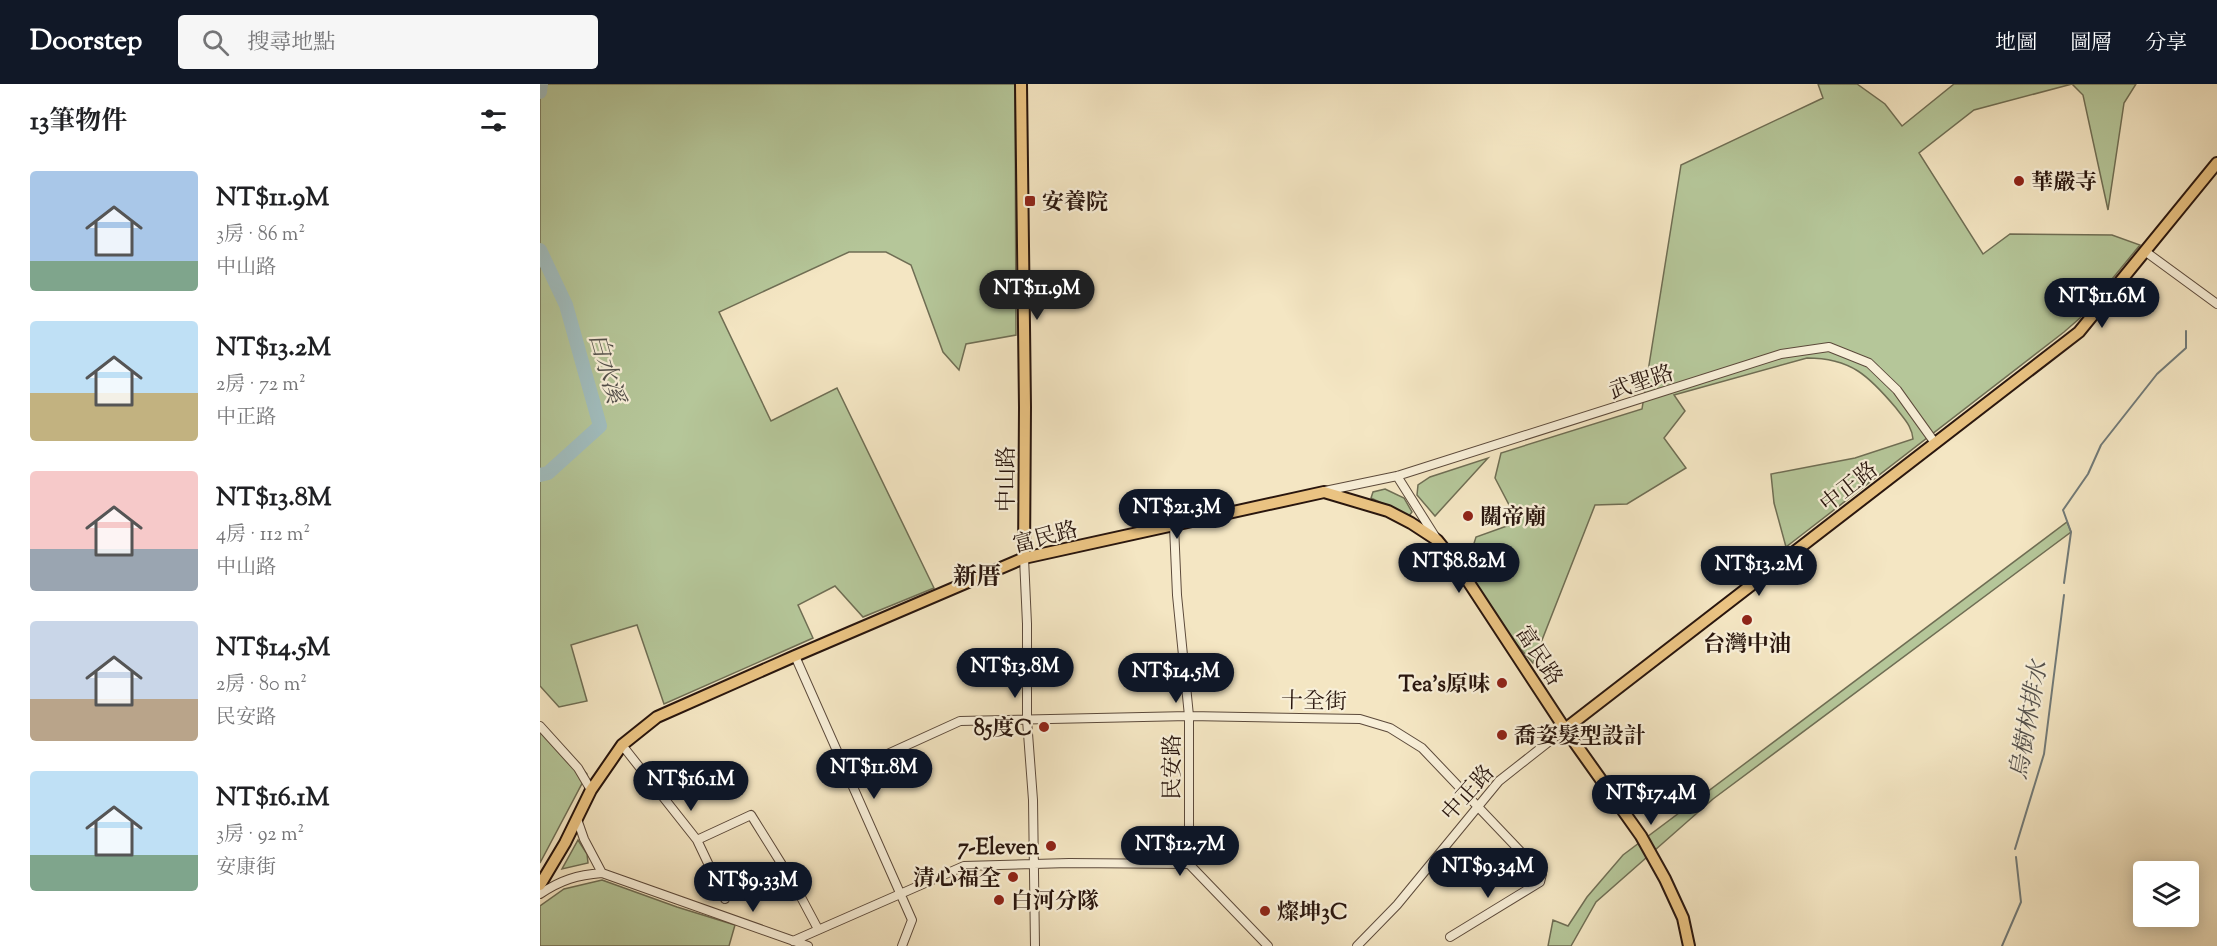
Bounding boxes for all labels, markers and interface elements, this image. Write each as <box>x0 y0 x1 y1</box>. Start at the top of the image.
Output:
search box <box>178 15 598 69</box>
text: Doorstep <box>30 22 142 62</box>
icon: search <box>199 26 232 59</box>
text: 搜尋地點 <box>247 28 335 60</box>
text: 地圖 <box>1995 29 2037 59</box>
text: 圖層 <box>2070 29 2112 59</box>
text: 分享 <box>2145 29 2187 59</box>
text: 13筆物件 <box>30 104 127 141</box>
icon: filters <box>477 104 510 137</box>
place label: 華嚴寺 <box>2031 168 2097 200</box>
marker: 華嚴寺 <box>2012 174 2026 188</box>
text: NT$11.9M <box>216 180 329 217</box>
place label: 安養院 <box>1042 188 1108 220</box>
marker: 安養院 <box>1023 194 1037 208</box>
icon: home <box>78 195 150 267</box>
text: 3房 · 86 m² <box>216 221 305 250</box>
text: 中山路 <box>216 254 276 283</box>
pin: NT$11.9M <box>975 270 1099 321</box>
text: NT$11.9M <box>993 275 1081 304</box>
pin: NT$11.6M <box>2040 278 2164 329</box>
text: NT$11.6M <box>2058 283 2146 312</box>
water label: 白水溪 <box>579 329 632 411</box>
text: NT$13.2M <box>216 330 331 367</box>
icon: home <box>78 345 150 417</box>
street label: 武聖路 <box>1606 358 1678 409</box>
text: 2房 · 72 m² <box>216 371 306 400</box>
text: 中正路 <box>216 404 276 433</box>
street label: 中山路 <box>992 446 1024 512</box>
street label: 中正路 <box>1814 455 1886 521</box>
text: NT$13.8M <box>216 480 331 517</box>
pin: NT$21.3M <box>1115 489 1239 540</box>
text: NT$21.3M <box>1133 494 1221 523</box>
icon: home <box>78 495 150 567</box>
place label: 關帝廟 <box>1480 503 1546 535</box>
marker: 關帝廟 <box>1461 509 1475 523</box>
street label: 富民路 <box>1010 515 1082 563</box>
text: 4房 · 112 m² <box>216 521 310 550</box>
pin: NT$8.82M <box>1397 543 1521 594</box>
pin: NT$13.2M <box>1697 546 1821 597</box>
text: NT$8.82M <box>1412 548 1506 577</box>
text: NT$13.2M <box>1715 551 1803 580</box>
text: 中山路 <box>216 554 276 583</box>
district label: 新厝 <box>953 561 1001 595</box>
marker: 台灣中油 <box>1740 613 1754 627</box>
street label: 富民路 <box>1506 620 1569 693</box>
text: NT$14.5M <box>216 630 330 667</box>
place label: 台灣中油 <box>1703 630 1791 662</box>
icon: home <box>78 645 150 717</box>
pin: NT$13.8M <box>953 648 1077 699</box>
text: NT$13.8M <box>971 653 1059 682</box>
pin: NT$14.5M <box>1114 653 1238 704</box>
water label: 烏樹林排水 <box>2003 656 2057 782</box>
text: NT$14.5M <box>1132 658 1220 687</box>
place label: Tea's原味 <box>1399 670 1490 702</box>
text: 2房 · 80 m² <box>216 671 307 700</box>
marker: Tea's原味 <box>1495 676 1509 690</box>
street label: 十全街 <box>1281 686 1347 720</box>
text: 民安路 <box>216 704 276 733</box>
place label: 85度C <box>974 714 1032 746</box>
marker: 85度C <box>1037 720 1051 734</box>
place label: 喬姿髮型設計 <box>1514 722 1646 754</box>
marker: 喬姿髮型設計 <box>1495 728 1509 742</box>
street label: 民安路 <box>1158 734 1190 800</box>
pin: NT$11.8M <box>812 749 936 800</box>
text: NT$11.8M <box>830 754 918 783</box>
street label: 中正路 <box>1435 759 1503 829</box>
pin: NT$16.1M <box>629 761 753 812</box>
text: NT$16.1M <box>647 766 735 795</box>
pin: NT$17.4M <box>1589 775 1713 826</box>
text: NT$16.1M <box>216 780 329 817</box>
text: NT$17.4M <box>1606 780 1696 809</box>
icon: home <box>78 795 150 867</box>
text: 3房 · 92 m² <box>216 821 304 850</box>
pin: NT$12.7M <box>1118 826 1242 877</box>
text: NT$12.7M <box>1135 831 1225 860</box>
place label: 7-Eleven <box>958 833 1039 865</box>
marker: 7-Eleven <box>1044 839 1058 853</box>
pin: NT$9.34M <box>1426 848 1550 899</box>
text: NT$9.34M <box>1442 853 1534 882</box>
text: 安康街 <box>216 854 276 883</box>
map controls <box>2133 861 2199 927</box>
button: layers <box>2133 861 2199 927</box>
pin: NT$9.33M <box>691 862 815 913</box>
place label: 清心福全 <box>913 864 1001 896</box>
text: NT$9.33M <box>708 867 798 896</box>
marker: 清心福全 <box>1006 870 1020 884</box>
place label: 白河分隊 <box>1011 887 1099 919</box>
marker: 白河分隊 <box>992 893 1006 907</box>
place label: 燦坤3C <box>1277 898 1348 930</box>
marker: 燦坤3C <box>1258 904 1272 918</box>

